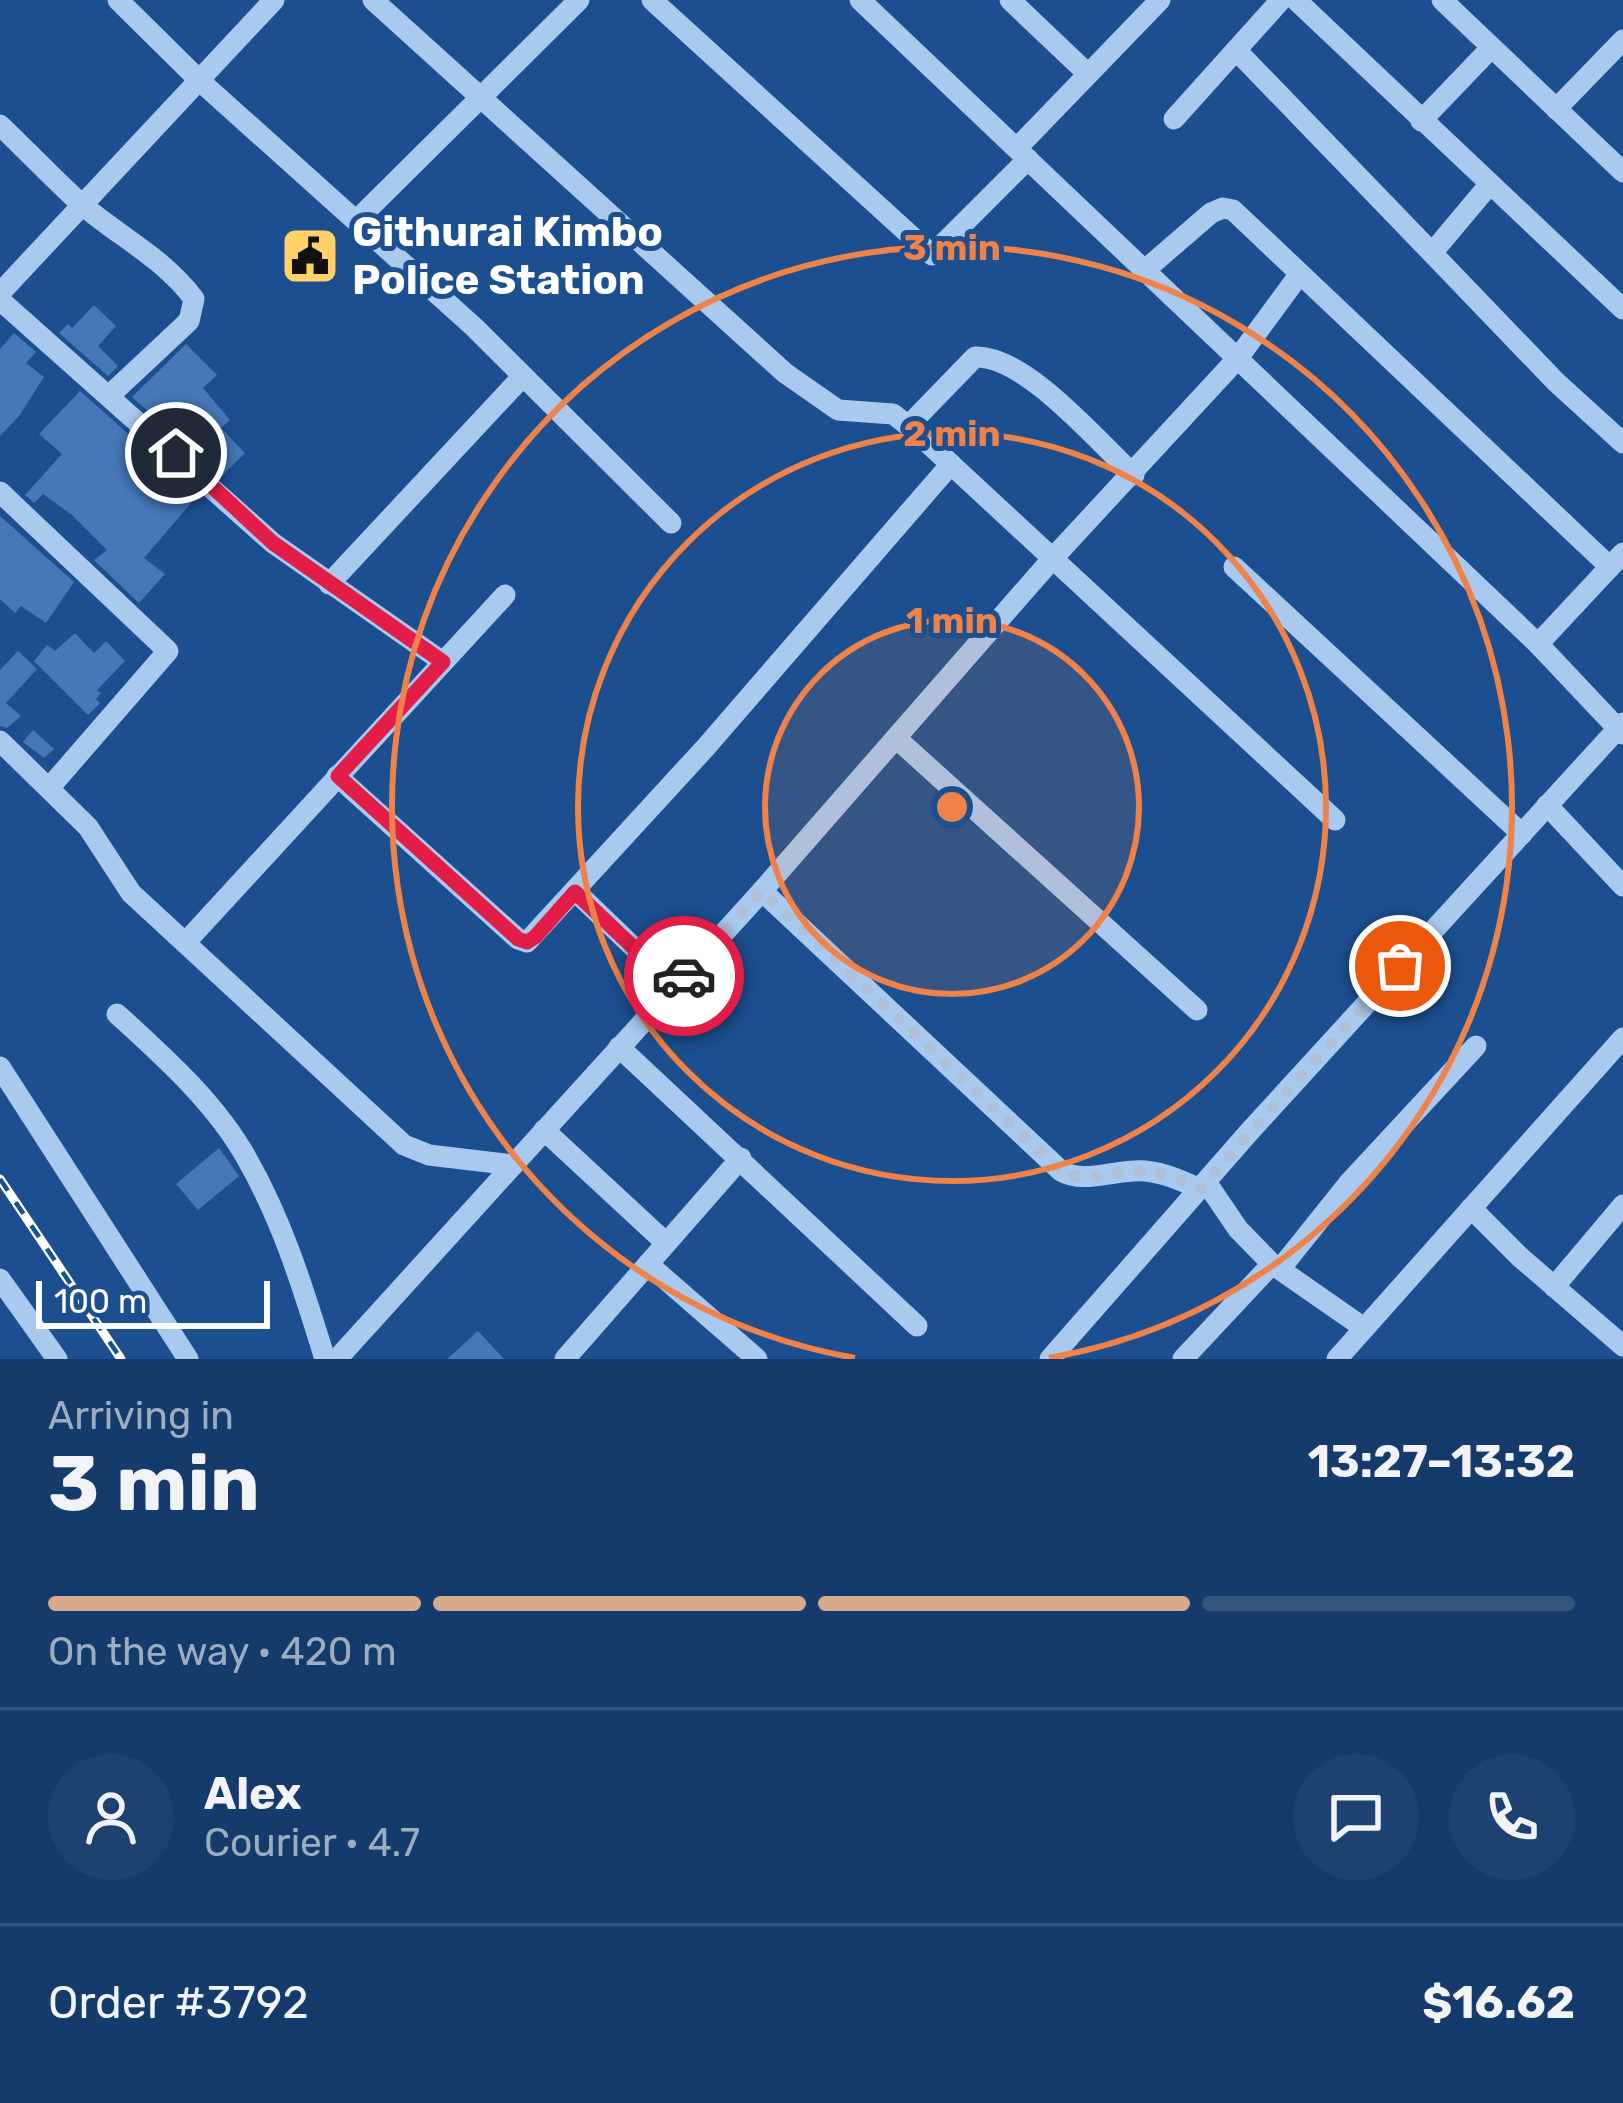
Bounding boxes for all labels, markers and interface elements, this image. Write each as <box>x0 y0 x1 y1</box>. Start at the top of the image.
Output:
place label: Githurai Kimbo Police Station <box>352 207 663 305</box>
public building icon: Githurai Kimbo Police Station <box>279 225 341 287</box>
text: 3 min <box>903 226 1001 269</box>
pin <box>125 402 227 504</box>
text: 2 min <box>903 412 1001 455</box>
icon: home <box>143 420 209 486</box>
text: 1 min <box>906 599 998 642</box>
centre of rings <box>931 786 973 828</box>
pin <box>1349 915 1451 1017</box>
courier <box>624 916 744 1036</box>
icon: bag <box>1367 933 1433 999</box>
icon: car <box>651 943 717 1009</box>
scale bar <box>36 1275 270 1328</box>
text: 100 m <box>54 1282 147 1321</box>
text: Arriving in <box>48 1393 234 1439</box>
text: 13:27–13:32 <box>1308 1435 1575 1488</box>
text: 3 min <box>48 1437 260 1530</box>
text: On the way · 420 m <box>48 1629 397 1675</box>
button: person <box>48 1754 174 1880</box>
button: chat <box>1293 1754 1419 1880</box>
button: phone <box>1449 1754 1575 1880</box>
text: Alex <box>204 1767 302 1820</box>
text: Courier · 4.7 <box>204 1820 420 1866</box>
text: Order #3792 <box>48 1976 309 2029</box>
text: $16.62 <box>1422 1976 1575 2029</box>

